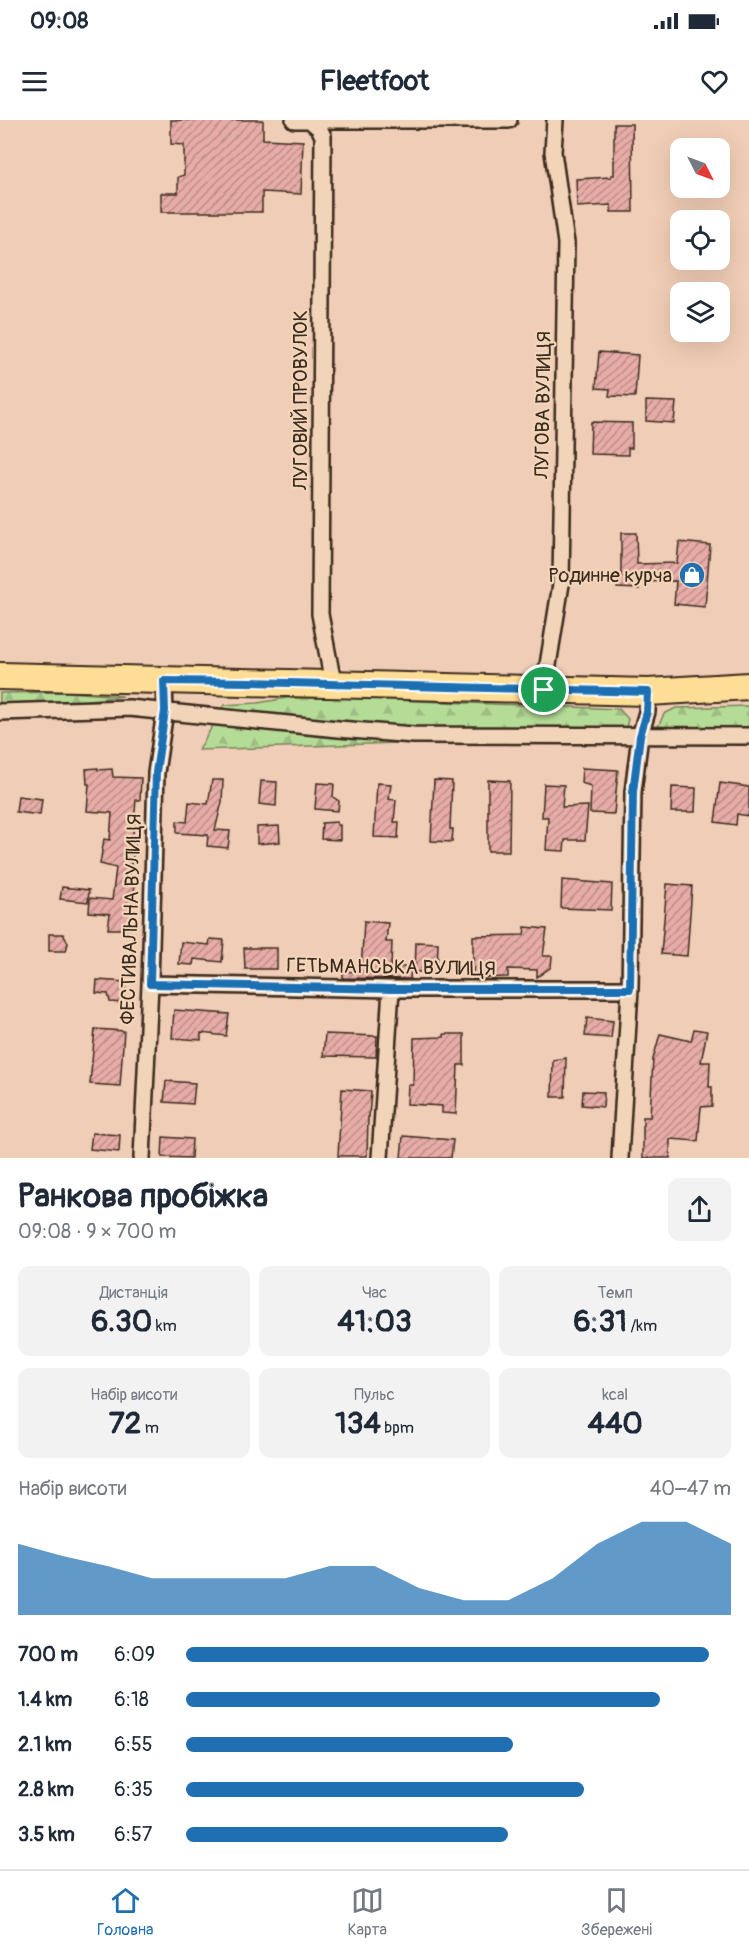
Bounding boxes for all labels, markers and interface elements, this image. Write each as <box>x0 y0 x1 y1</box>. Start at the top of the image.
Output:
text: 09:08 <box>30 7 88 35</box>
icon: menu <box>18 65 51 98</box>
text: Fleetfoot <box>320 65 429 98</box>
icon: heart <box>698 65 731 98</box>
north arrow <box>670 138 730 198</box>
map controls <box>670 138 730 342</box>
button: locate <box>670 210 730 270</box>
button: layers <box>670 282 730 342</box>
street label: ЛУГОВИЙ ПРОВУЛОК <box>288 310 313 491</box>
street label: ЛУГОВА ВУЛИЦЯ <box>529 331 557 480</box>
shop icon: Родинне курча <box>677 560 707 590</box>
place label: Родинне курча <box>549 563 672 588</box>
pin <box>518 664 569 715</box>
icon: arrive <box>527 673 560 706</box>
street label: ФЕСТИВАЛЬНА ВУЛИЦЯ <box>115 813 147 1025</box>
street label: ГЕТЬМАНСЬКА ВУЛИЦЯ <box>286 953 496 981</box>
text: Ранкова пробіжка <box>18 1176 268 1217</box>
button: share <box>668 1178 731 1241</box>
text: 09:08 · 9 × 700 m <box>18 1219 176 1244</box>
text: Дистанція <box>100 1283 168 1303</box>
text: Час <box>362 1283 387 1303</box>
text: Темп <box>597 1283 633 1303</box>
text: 6.30 <box>91 1303 152 1340</box>
text: 41:03 <box>337 1303 412 1340</box>
text: 6:31 <box>573 1303 627 1340</box>
text: km <box>152 1316 177 1336</box>
text: /km <box>627 1316 657 1336</box>
text: Набір висоти <box>90 1385 177 1405</box>
text: Пульс <box>354 1385 395 1405</box>
text: kcal <box>602 1385 628 1405</box>
text: 72 <box>109 1405 141 1442</box>
text: 134 <box>335 1405 381 1442</box>
text: 440 <box>588 1405 643 1442</box>
text: m <box>141 1418 159 1438</box>
text: bpm <box>381 1418 414 1438</box>
text: Набір висоти <box>18 1476 127 1501</box>
text: 40–47 m <box>650 1476 731 1501</box>
text: 700 m <box>18 1642 78 1667</box>
text: 6:09 <box>114 1642 155 1667</box>
text: 1.4 km <box>18 1687 72 1712</box>
text: 6:18 <box>114 1687 149 1712</box>
text: 2.1 km <box>18 1732 72 1757</box>
text: 6:55 <box>114 1732 153 1757</box>
text: 2.8 km <box>18 1777 74 1802</box>
text: 6:35 <box>114 1777 153 1802</box>
text: 3.5 km <box>18 1822 75 1847</box>
text: 6:57 <box>114 1822 152 1847</box>
tab: Головна <box>97 1884 154 1940</box>
tab: Карта <box>347 1884 387 1940</box>
tab: Збережені <box>581 1884 652 1940</box>

